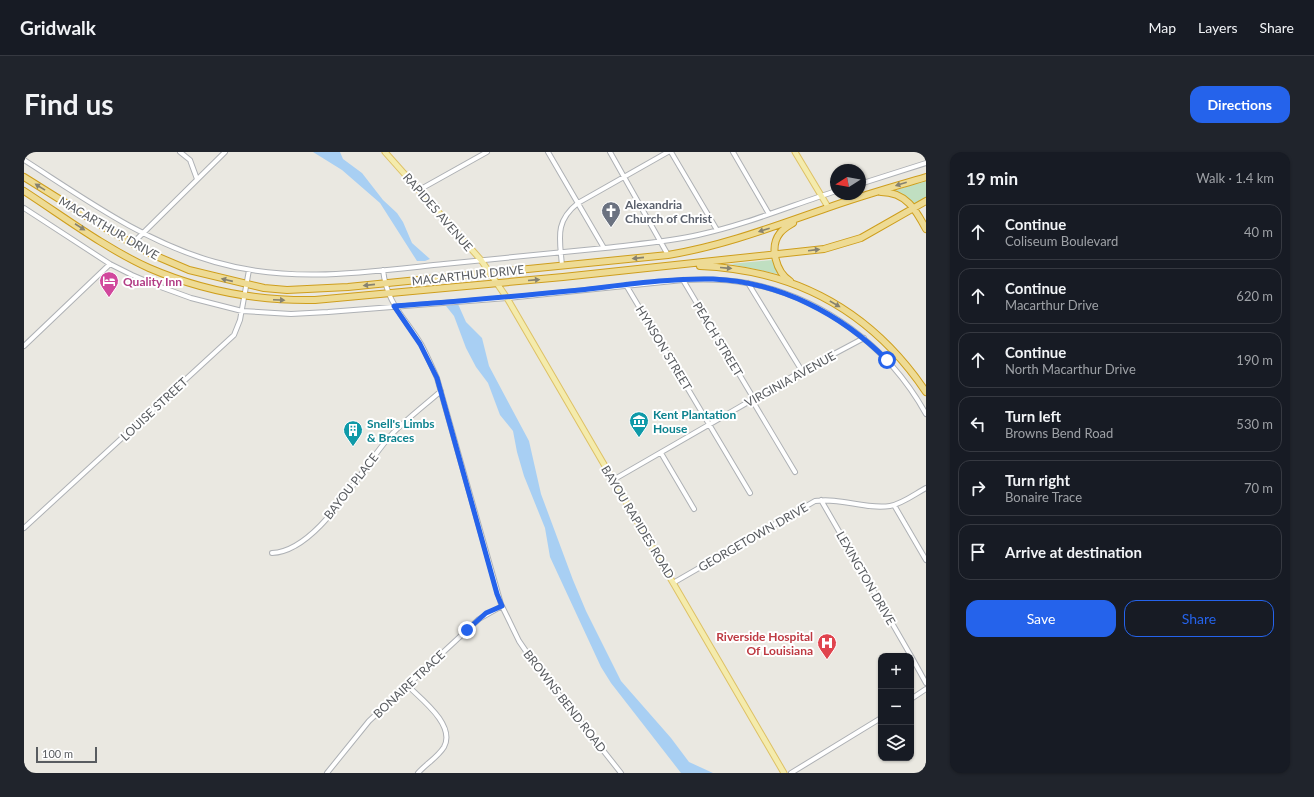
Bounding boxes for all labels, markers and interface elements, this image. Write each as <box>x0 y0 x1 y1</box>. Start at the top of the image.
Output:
text: Gridwalk <box>20 16 96 39</box>
text: Map <box>1148 19 1176 36</box>
text: Layers <box>1198 19 1238 36</box>
text: Share <box>1260 19 1294 36</box>
button: Directions <box>1190 86 1290 123</box>
text: Find us <box>24 87 114 121</box>
north arrow <box>830 164 866 200</box>
text: 19 min <box>966 168 1018 189</box>
street label: RAPIDES AVENUE <box>400 170 476 254</box>
text: Walk · 1.4 km <box>1196 170 1274 186</box>
one-way arrow <box>895 181 907 187</box>
one-way arrow <box>35 183 45 191</box>
street label: MACARTHUR DRIVE <box>56 193 162 263</box>
place label: Alexandria Church of Christ <box>624 197 712 226</box>
church icon: Alexandria Church of Christ <box>600 200 622 228</box>
text: Continue <box>1005 215 1066 233</box>
icon: ahead <box>967 221 989 243</box>
one-way arrow <box>75 223 85 231</box>
text: 40 m <box>1244 224 1273 240</box>
one-way arrow <box>758 227 770 233</box>
text: Coliseum Boulevard <box>1005 233 1118 249</box>
one-way arrow <box>808 247 820 253</box>
one-way arrow <box>632 255 644 262</box>
street label: MACARTHUR DRIVE <box>411 262 525 288</box>
one-way arrow <box>720 265 732 272</box>
hotel icon: Quality Inn <box>98 270 120 298</box>
place label: Quality Inn <box>123 274 182 289</box>
one-way arrow <box>220 276 233 282</box>
one-way arrow <box>528 276 540 283</box>
text: Continue <box>1005 279 1066 297</box>
one-way arrow <box>363 281 375 288</box>
icon: ahead <box>967 285 989 307</box>
text: 620 m <box>1236 288 1273 304</box>
one-way arrow <box>273 296 285 303</box>
text: Macarthur Drive <box>1005 297 1099 313</box>
street label: PEACH STREET <box>690 299 746 379</box>
one-way arrow <box>829 301 841 308</box>
street label: HYNSON STREET <box>633 303 695 393</box>
text: Continue <box>1005 343 1066 361</box>
street label: VIRGINIA AVENUE <box>742 348 838 410</box>
icon: ahead <box>967 349 989 371</box>
route start <box>878 351 896 369</box>
text: 190 m <box>1236 352 1273 368</box>
text: North Macarthur Drive <box>1005 361 1136 377</box>
street label: LOUISE STREET <box>117 374 191 444</box>
place label: Kent Plantation House <box>653 407 737 436</box>
text: Turn left <box>1005 407 1061 425</box>
museum icon: Kent Plantation House <box>628 410 650 438</box>
icon: left <box>967 413 989 435</box>
place label: Snell's Limbs & Braces <box>367 416 435 445</box>
text: 530 m <box>1236 416 1273 432</box>
building icon: Snell's Limbs & Braces <box>342 419 364 447</box>
text: Browns Bend Road <box>1005 425 1113 441</box>
street label: BAYOU PLACE <box>321 450 381 522</box>
street label: BAYOU RAPIDES ROAD <box>598 463 678 581</box>
text: Turn right <box>1005 471 1070 489</box>
icon: right <box>967 477 989 499</box>
text: 70 m <box>1244 480 1273 496</box>
text: Bonaire Trace <box>1005 489 1082 505</box>
street label: GEORGETOWN DRIVE <box>695 499 811 575</box>
street label: LEXINGTON DRIVE <box>833 528 899 628</box>
icon: arrive <box>967 541 989 563</box>
text: Arrive at destination <box>1005 543 1142 561</box>
button: Save <box>966 600 1116 637</box>
button: Share <box>1124 600 1274 637</box>
route end <box>458 621 476 639</box>
place label: Riverside Hospital Of Louisiana <box>716 629 813 658</box>
hospital icon: Riverside Hospital Of Louisiana <box>816 632 838 660</box>
street label: BONAIRE TRACE <box>370 647 448 721</box>
street label: BROWNS BEND ROAD <box>520 647 610 755</box>
map controls <box>878 653 914 761</box>
button: + <box>878 653 914 689</box>
button: − <box>878 689 914 725</box>
button: layers <box>878 725 914 761</box>
scale bar <box>36 745 97 764</box>
text: 100 m <box>42 747 73 760</box>

